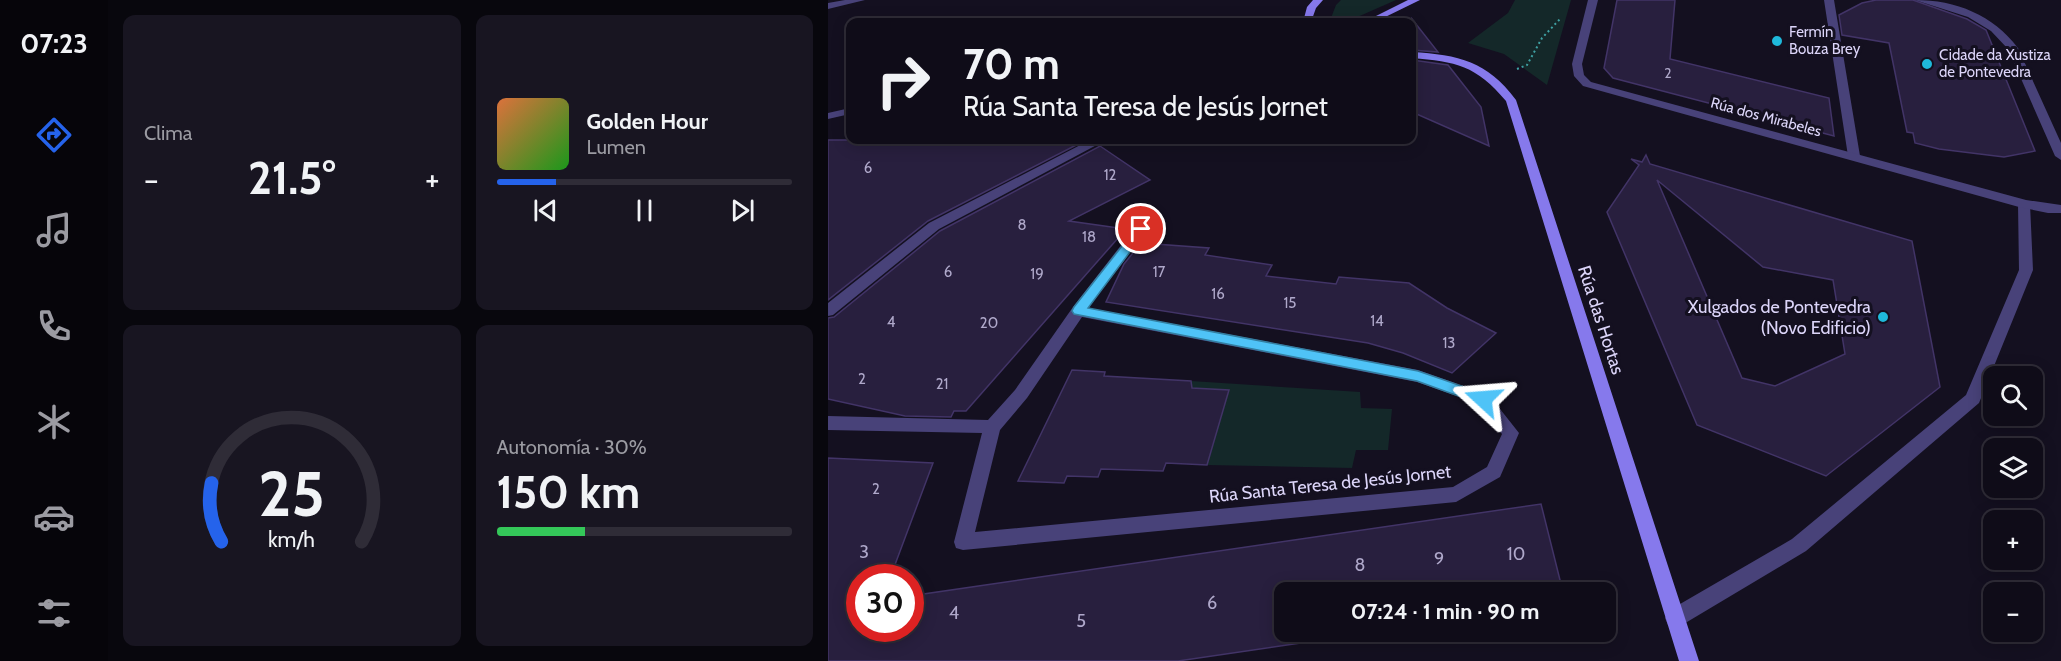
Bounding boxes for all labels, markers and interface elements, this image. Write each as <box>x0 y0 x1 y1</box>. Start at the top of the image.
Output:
place label: Fermín Bouza Brey <box>1789 23 1861 58</box>
text: 07:23 <box>20 27 88 60</box>
marker: Fermín Bouza Brey <box>1770 34 1784 48</box>
text: 70 m <box>963 38 1060 90</box>
icon: right <box>864 42 942 120</box>
place label: Cidade da Xustiza de Pontevedra <box>1939 46 2052 81</box>
marker: Cidade da Xustiza de Pontevedra <box>1920 57 1934 71</box>
house number: 2 <box>1664 64 1672 82</box>
text: Rúa Santa Teresa de Jesús Jornet <box>963 90 1328 123</box>
street label: Rúa dos Mirabeles <box>1709 94 1823 140</box>
text: Golden Hour <box>587 108 708 135</box>
icon: directions <box>33 114 75 156</box>
text: Clima <box>144 121 192 145</box>
text: Lumen <box>587 135 646 159</box>
text: 21.5° <box>248 151 336 205</box>
text: − <box>144 159 159 199</box>
text: + <box>425 159 439 199</box>
house number: 6 <box>864 159 872 177</box>
house number: 12 <box>1104 166 1117 184</box>
icon: previous <box>529 194 562 227</box>
icon: pause <box>628 194 661 227</box>
icon: next <box>726 194 759 227</box>
pin <box>1115 203 1166 254</box>
icon: music <box>33 209 75 251</box>
icon: arrive <box>1124 212 1157 245</box>
house number: 8 <box>1017 216 1027 234</box>
house number: 18 <box>1082 228 1096 246</box>
house number: 6 <box>944 263 952 281</box>
house number: 17 <box>1153 263 1166 281</box>
street label: Rúa das Hortas <box>1573 263 1629 377</box>
house number: 19 <box>1030 265 1044 283</box>
house number: 16 <box>1211 285 1225 303</box>
house number: 15 <box>1283 294 1297 312</box>
place label: Xulgados de Pontevedra (Novo Edificio) <box>1688 296 1871 339</box>
icon: phone <box>33 305 75 347</box>
marker: Xulgados de Pontevedra (Novo Edificio) <box>1876 310 1890 324</box>
house number: 14 <box>1370 312 1384 330</box>
house number: 4 <box>887 313 896 331</box>
house number: 20 <box>980 314 998 332</box>
house number: 13 <box>1442 334 1456 352</box>
map controls <box>1983 366 2043 642</box>
button: search <box>1983 366 2043 426</box>
position arrow <box>1451 367 1515 431</box>
house number: 2 <box>858 370 866 388</box>
house number: 21 <box>936 375 948 393</box>
icon: climate <box>33 401 75 443</box>
text: Autonomía · 30% <box>497 435 647 459</box>
button: layers <box>1983 438 2043 498</box>
text: 25 <box>258 456 325 532</box>
street label: Rúa Santa Teresa de Jesús Jornet <box>1208 460 1452 508</box>
text: 150 km <box>497 465 640 519</box>
house number: 2 <box>872 480 880 498</box>
icon: car <box>33 496 75 538</box>
button: + <box>1983 510 2043 570</box>
text: km/h <box>268 527 315 553</box>
house number: 3 <box>859 541 869 563</box>
house number: 10 <box>1507 543 1525 565</box>
house number: 9 <box>1434 548 1444 570</box>
house number: 8 <box>1355 554 1365 576</box>
speed limit sign: 30 <box>846 564 924 642</box>
button: − <box>1983 582 2043 642</box>
icon: filters <box>33 592 75 634</box>
house number: 6 <box>1207 592 1217 614</box>
text: 07:24 · 1 min · 90 m <box>1351 598 1539 625</box>
house number: 4 <box>949 602 959 624</box>
house number: 5 <box>1076 610 1086 632</box>

